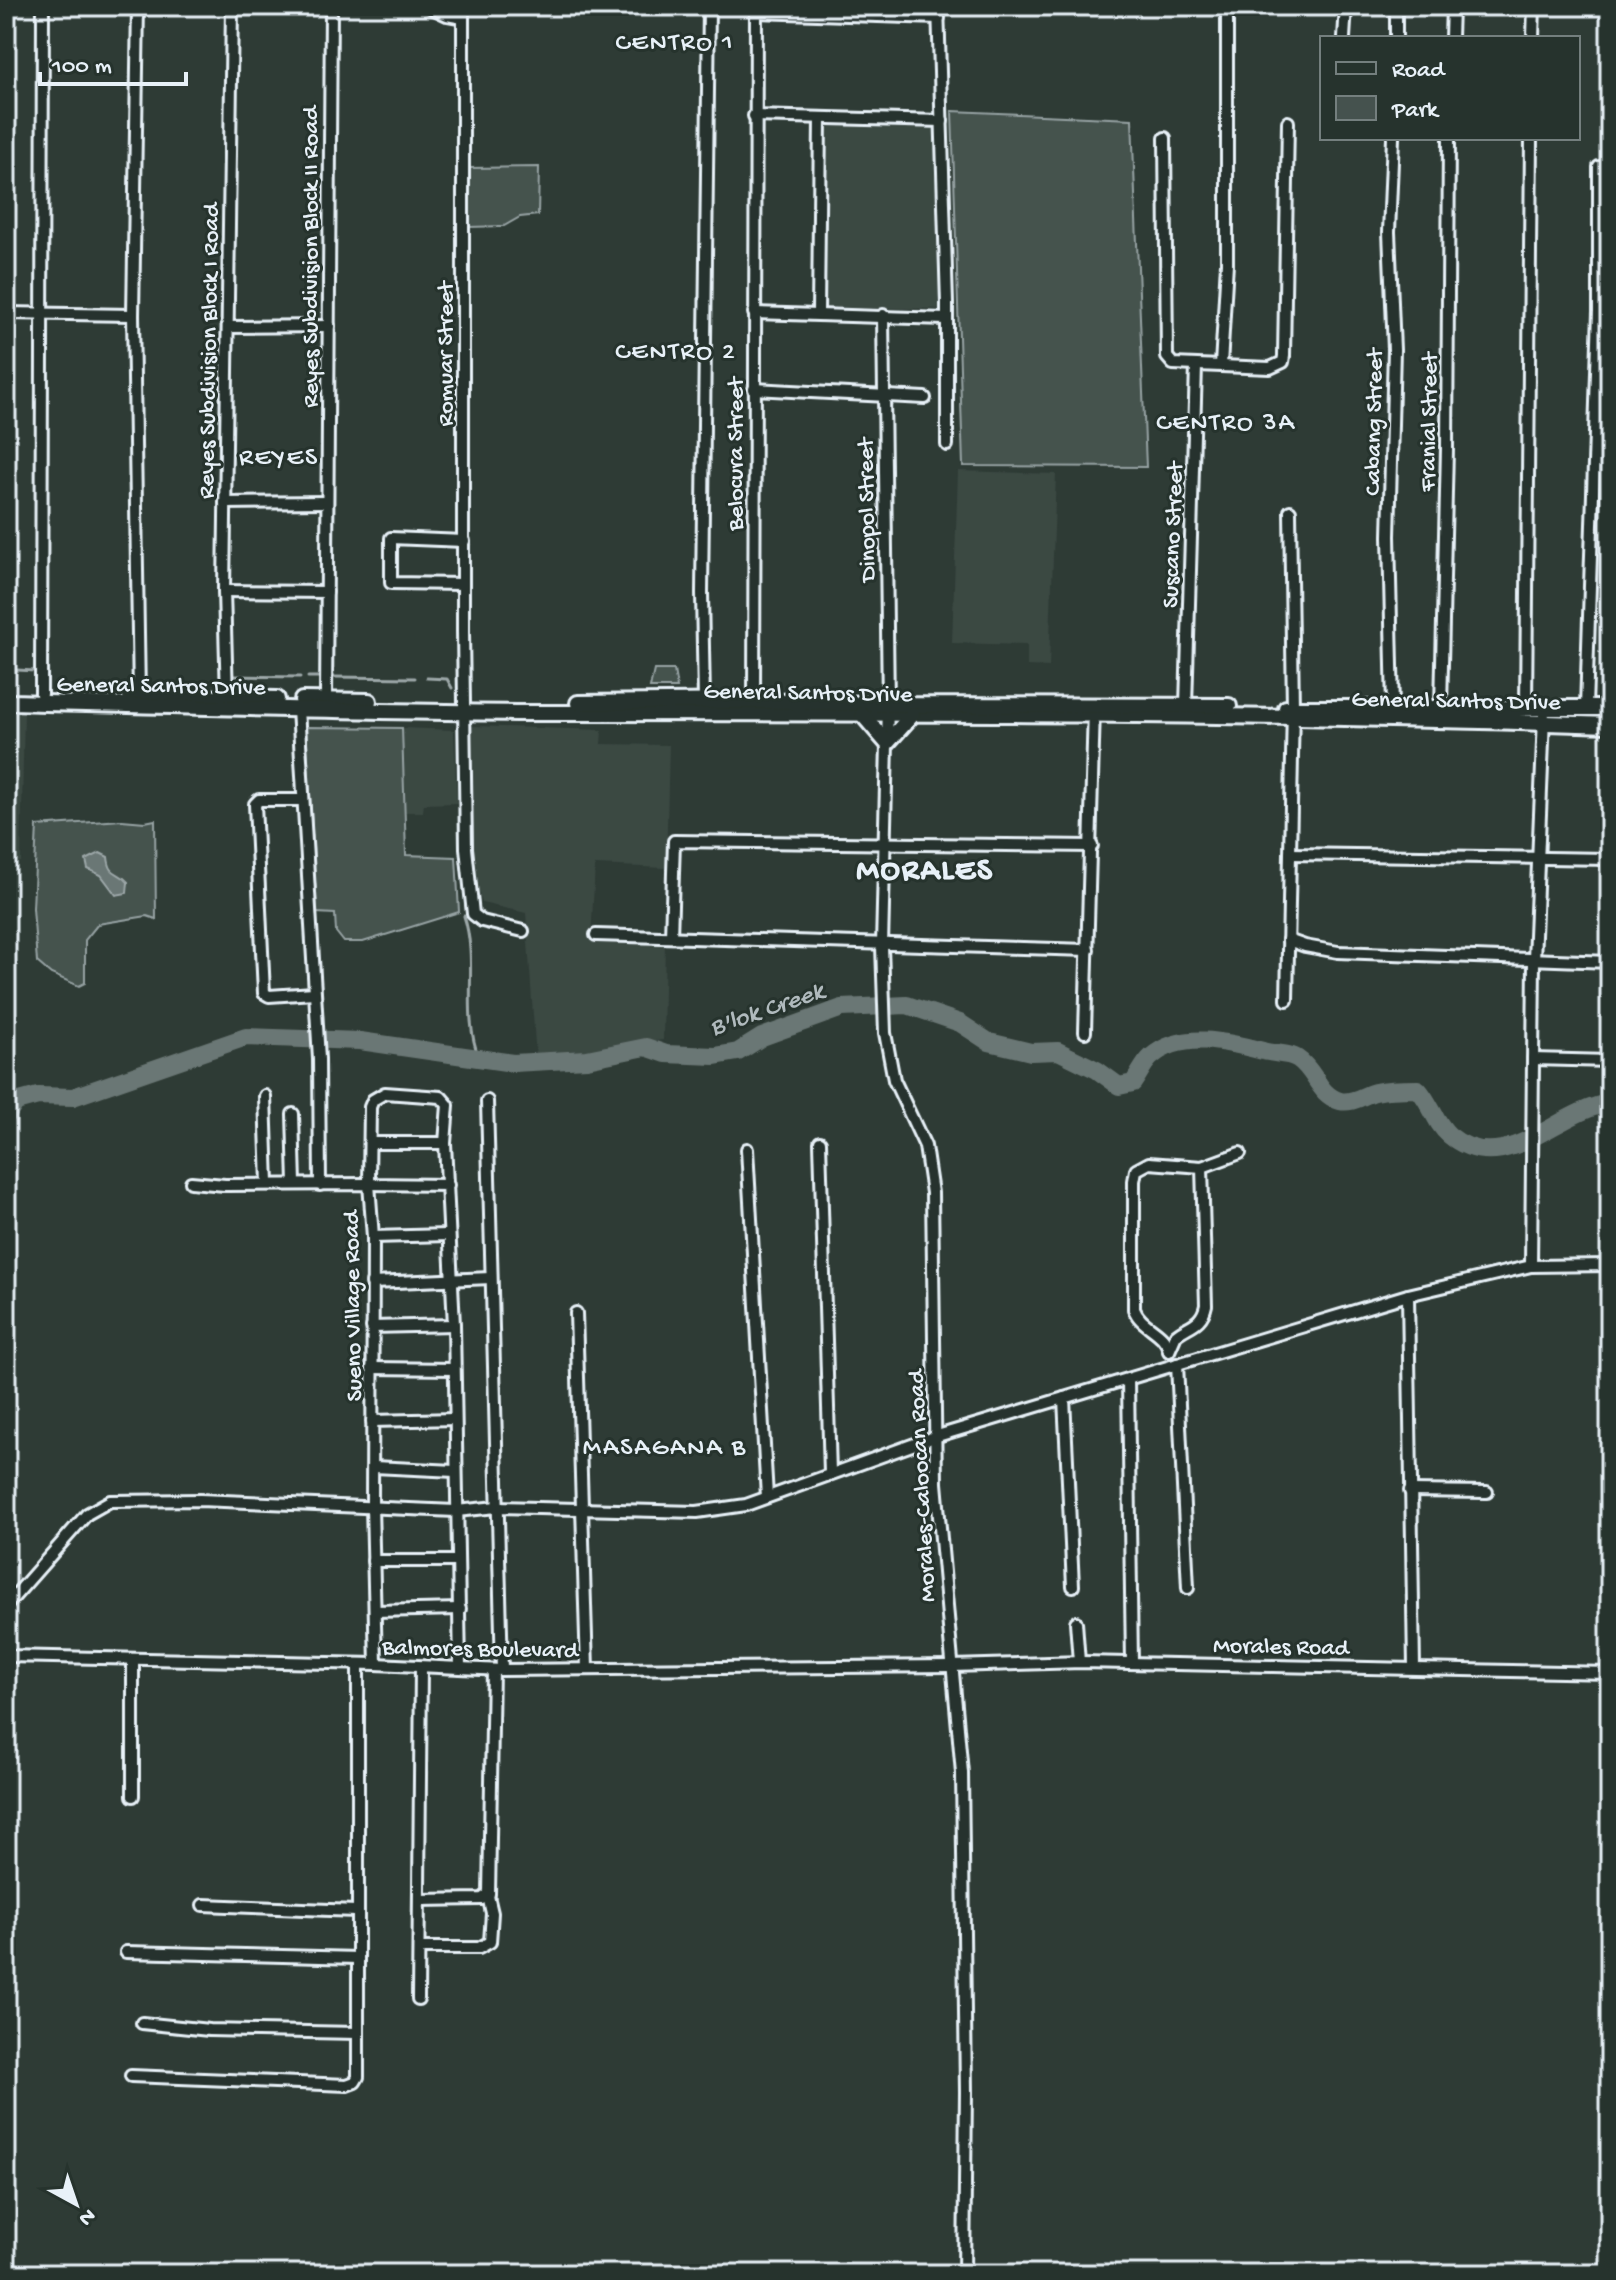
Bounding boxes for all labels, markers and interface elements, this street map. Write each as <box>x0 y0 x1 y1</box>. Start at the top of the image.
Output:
district label: CENTRO 1 <box>615 29 735 60</box>
scale bar <box>40 36 186 86</box>
legend <box>1320 36 1580 140</box>
text: 100 m <box>51 53 112 82</box>
text: Road <box>1392 57 1446 86</box>
text: Park <box>1391 97 1440 126</box>
street label: Reyes Subdivision Block II Road <box>298 104 327 408</box>
street label: Reyes Subdivision Block I Road <box>193 201 228 499</box>
street label: Romuar Street <box>433 279 462 426</box>
district label: CENTRO 2 <box>615 338 737 369</box>
street label: Cabang Street <box>1360 346 1391 496</box>
street label: Franial Street <box>1415 350 1446 493</box>
street label: Belocura Street <box>723 375 752 532</box>
district label: CENTRO 3A <box>1156 409 1296 440</box>
street label: Dinopol Street <box>853 436 884 584</box>
district label: REYES <box>239 444 319 475</box>
street label: Suscano Street <box>1157 459 1192 609</box>
street label: General Santos Drive <box>56 671 266 704</box>
street label: General Santos Drive <box>703 678 913 711</box>
street label: General Santos Drive <box>1351 686 1561 719</box>
district label: MORALES <box>856 853 994 891</box>
water label: B'lok Creek <box>706 977 831 1045</box>
street label: Sueno Village Road <box>338 1208 371 1402</box>
street label: Morales-Caloocan Road <box>903 1367 944 1603</box>
district label: MASAGANA B <box>583 1434 747 1465</box>
street label: Morales Road <box>1213 1633 1351 1664</box>
street label: Balmores Boulevard <box>381 1634 580 1667</box>
north arrow <box>36 2164 116 2244</box>
text: N <box>72 2202 100 2231</box>

